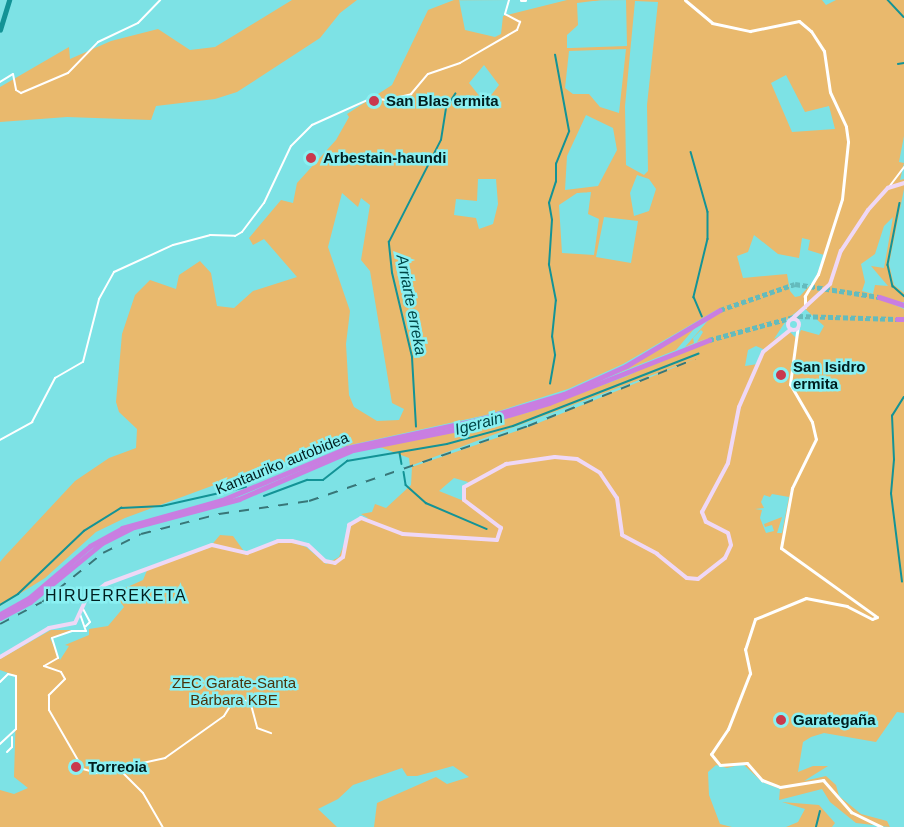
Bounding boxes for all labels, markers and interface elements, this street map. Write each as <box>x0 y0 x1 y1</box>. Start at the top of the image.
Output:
place label: San Blas ermita <box>386 92 499 110</box>
marker: San Blas ermita <box>367 94 381 108</box>
place label: Arbestain-haundi <box>323 149 446 167</box>
marker: Arbestain-haundi <box>304 151 318 165</box>
water label: Arriarte erreka <box>392 253 430 357</box>
place label: San Isidro ermita <box>793 357 866 392</box>
marker: San Isidro ermita <box>774 368 788 382</box>
water label: Igerain <box>453 408 505 440</box>
street label: Kantauriko autobidea <box>213 428 351 498</box>
district label: HIRUERREKETA <box>45 586 187 606</box>
park label: ZEC Garate-Santa Bárbara KBE <box>172 673 296 708</box>
place label: Garategaña <box>793 711 876 729</box>
marker: Garategaña <box>774 713 788 727</box>
place label: Torreoia <box>88 758 147 776</box>
marker: Torreoia <box>69 760 83 774</box>

